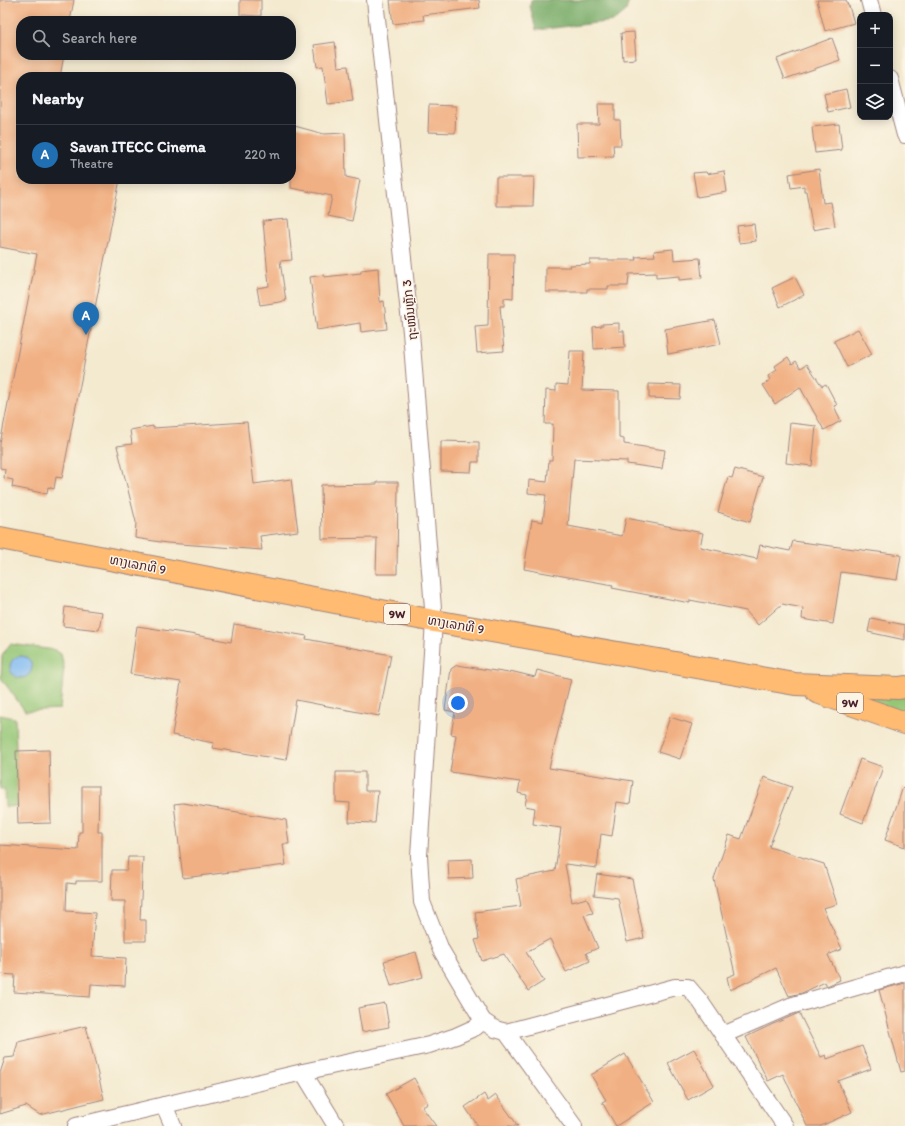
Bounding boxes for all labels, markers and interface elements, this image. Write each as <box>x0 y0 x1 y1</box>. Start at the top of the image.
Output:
map controls <box>857 12 893 120</box>
button: + <box>857 12 893 48</box>
search box <box>16 16 296 60</box>
icon: search <box>30 27 52 49</box>
text: Search here <box>62 29 137 47</box>
button: − <box>857 48 893 84</box>
button: layers <box>857 84 893 120</box>
text: Nearby <box>32 88 84 108</box>
text: Savan ITECC Cinema <box>70 138 206 156</box>
text: A <box>41 147 49 162</box>
text: 220 m <box>244 147 280 162</box>
text: Theatre <box>70 156 113 171</box>
street label: ຖະໜົນຫຼັກ 3 <box>399 279 420 341</box>
pin: A <box>73 302 99 335</box>
street label: ທາງເລກທີ 9 <box>108 552 168 577</box>
road number: 9W <box>384 604 410 624</box>
street label: ທາງເລກທີ 9 <box>426 612 486 637</box>
your location <box>448 693 468 713</box>
road number: 9W <box>837 693 863 713</box>

